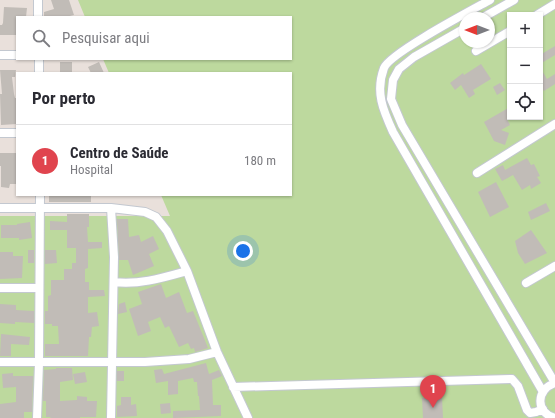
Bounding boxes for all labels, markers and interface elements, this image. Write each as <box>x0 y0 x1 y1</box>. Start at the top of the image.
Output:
north arrow <box>459 12 495 48</box>
map controls <box>507 12 543 120</box>
button: + <box>507 12 543 48</box>
search box <box>16 16 292 60</box>
icon: search <box>30 27 52 49</box>
text: Pesquisar aqui <box>62 29 150 47</box>
button: − <box>507 48 543 84</box>
button: locate <box>507 84 543 120</box>
text: Por perto <box>32 88 96 108</box>
text: Centro de Saúde <box>70 144 169 162</box>
text: 1 <box>42 153 48 168</box>
text: 180 m <box>244 153 276 168</box>
text: Hospital <box>70 162 113 177</box>
your location <box>233 241 253 261</box>
pin: 1 <box>420 375 446 408</box>

